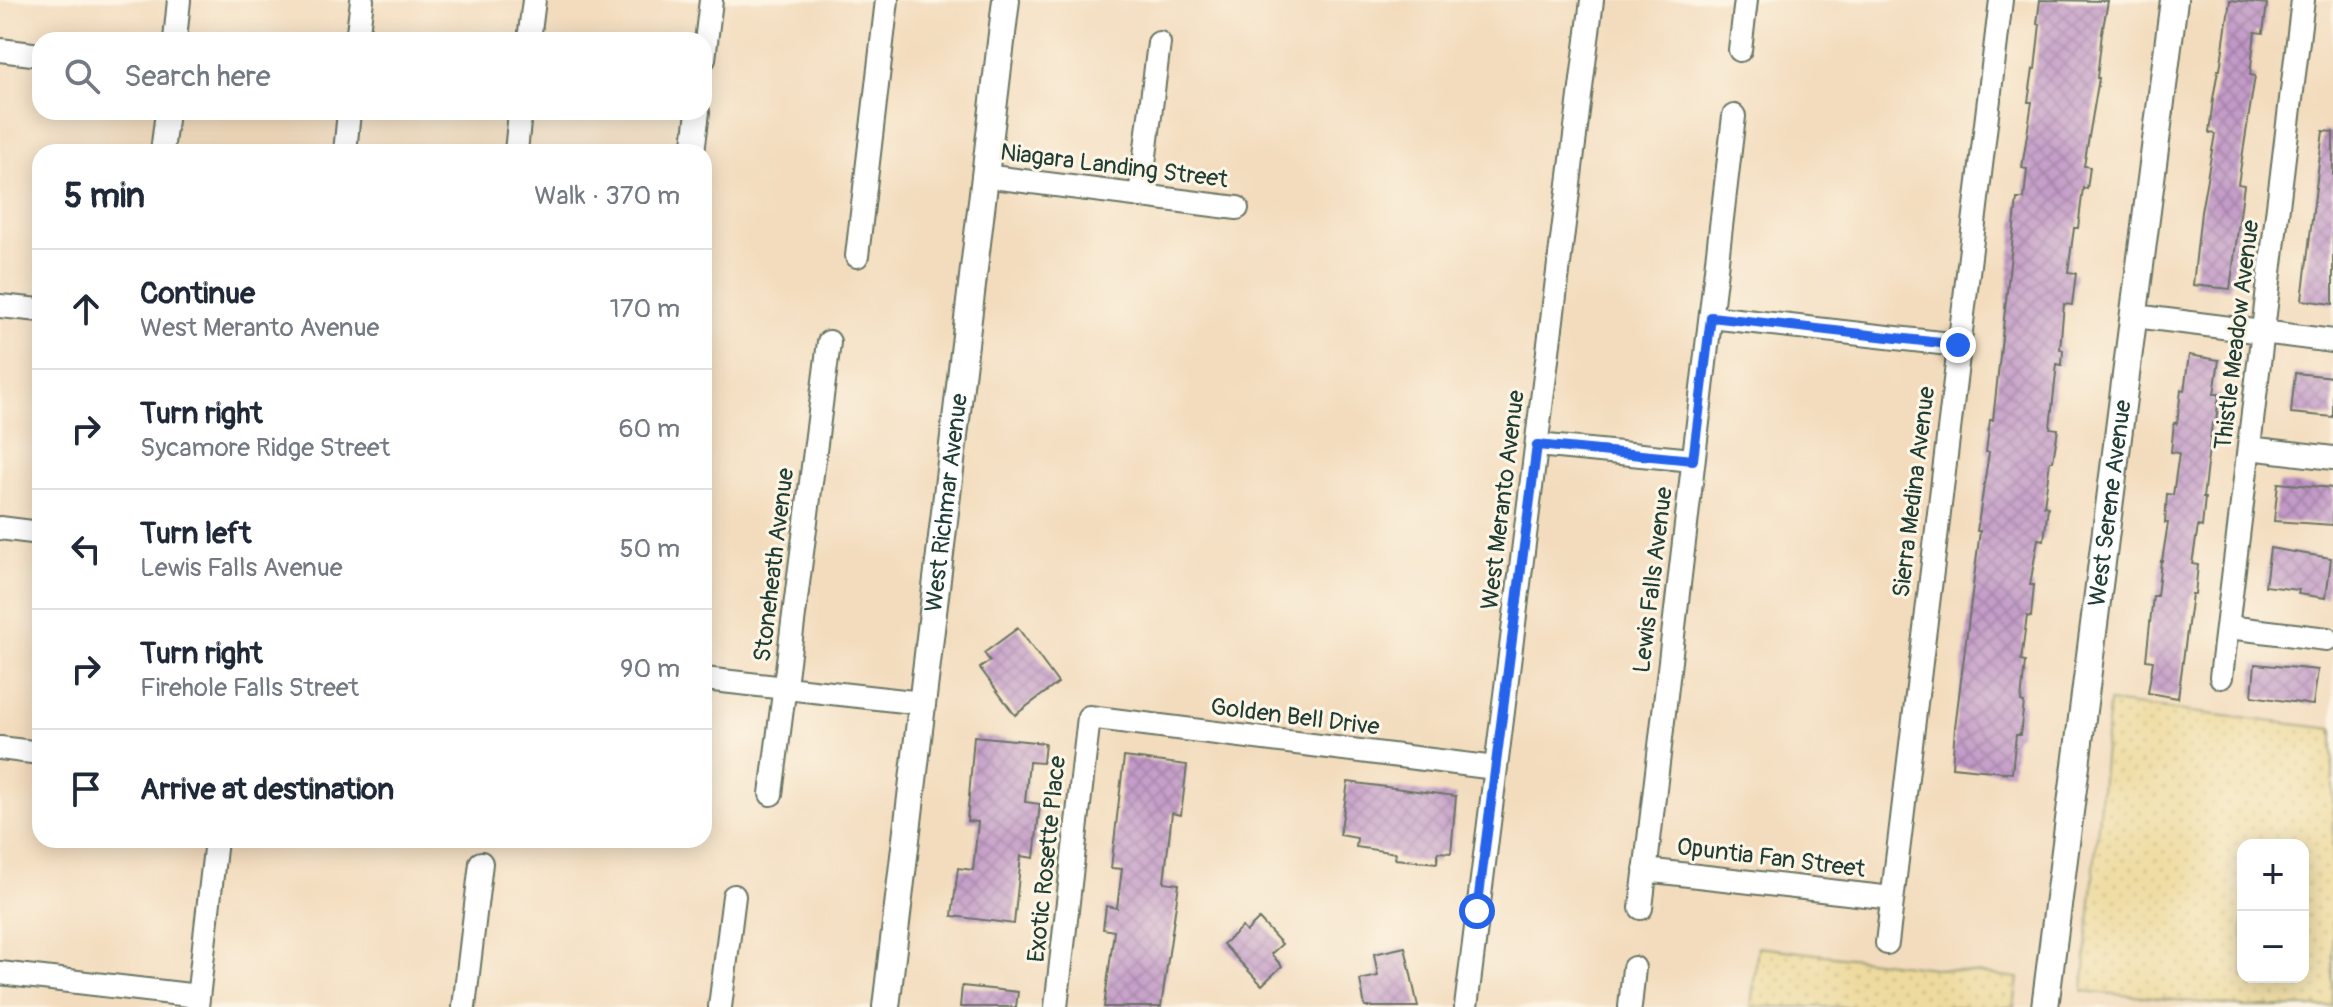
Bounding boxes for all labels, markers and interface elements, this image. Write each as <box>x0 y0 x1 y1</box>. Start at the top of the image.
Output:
search box <box>32 32 712 120</box>
icon: search <box>60 54 104 98</box>
text: Search here <box>124 58 271 95</box>
street label: Niagara Landing Street <box>999 138 1230 194</box>
text: 5 min <box>64 175 145 218</box>
text: Walk · 370 m <box>534 180 680 212</box>
street label: Thistle Meadow Avenue <box>2208 218 2266 452</box>
text: Continue <box>140 275 255 312</box>
icon: ahead <box>64 287 108 331</box>
text: 170 m <box>610 293 680 325</box>
text: West Meranto Avenue <box>140 312 379 344</box>
route end <box>1940 327 1976 363</box>
street label: Sierra Medina Avenue <box>1887 385 1941 599</box>
street label: West Meranto Avenue <box>1475 388 1531 611</box>
street label: West Richmar Avenue <box>919 392 974 613</box>
text: Turn right <box>140 395 263 432</box>
street label: West Serene Avenue <box>2082 398 2137 608</box>
icon: right <box>64 407 108 451</box>
text: 60 m <box>618 413 680 445</box>
text: Sycamore Ridge Street <box>140 432 390 464</box>
street label: Stoneheath Avenue <box>748 466 800 664</box>
street label: Lewis Falls Avenue <box>1627 485 1679 675</box>
text: Turn left <box>140 515 251 552</box>
icon: left <box>64 527 108 571</box>
text: 50 m <box>619 533 680 565</box>
text: Lewis Falls Avenue <box>140 552 343 584</box>
text: Turn right <box>140 635 263 672</box>
icon: right <box>64 647 108 691</box>
text: 90 m <box>620 653 680 685</box>
text: Firehole Falls Street <box>140 672 359 704</box>
street label: Golden Bell Drive <box>1209 692 1381 742</box>
street label: Exotic Rosette Place <box>1022 754 1072 964</box>
icon: arrive <box>64 767 108 811</box>
text: Arrive at destination <box>140 771 394 808</box>
street label: Opuntia Fan Street <box>1675 832 1867 884</box>
map controls <box>2237 839 2309 983</box>
button: + <box>2237 839 2309 911</box>
route start <box>1459 893 1495 929</box>
button: − <box>2237 911 2309 983</box>

